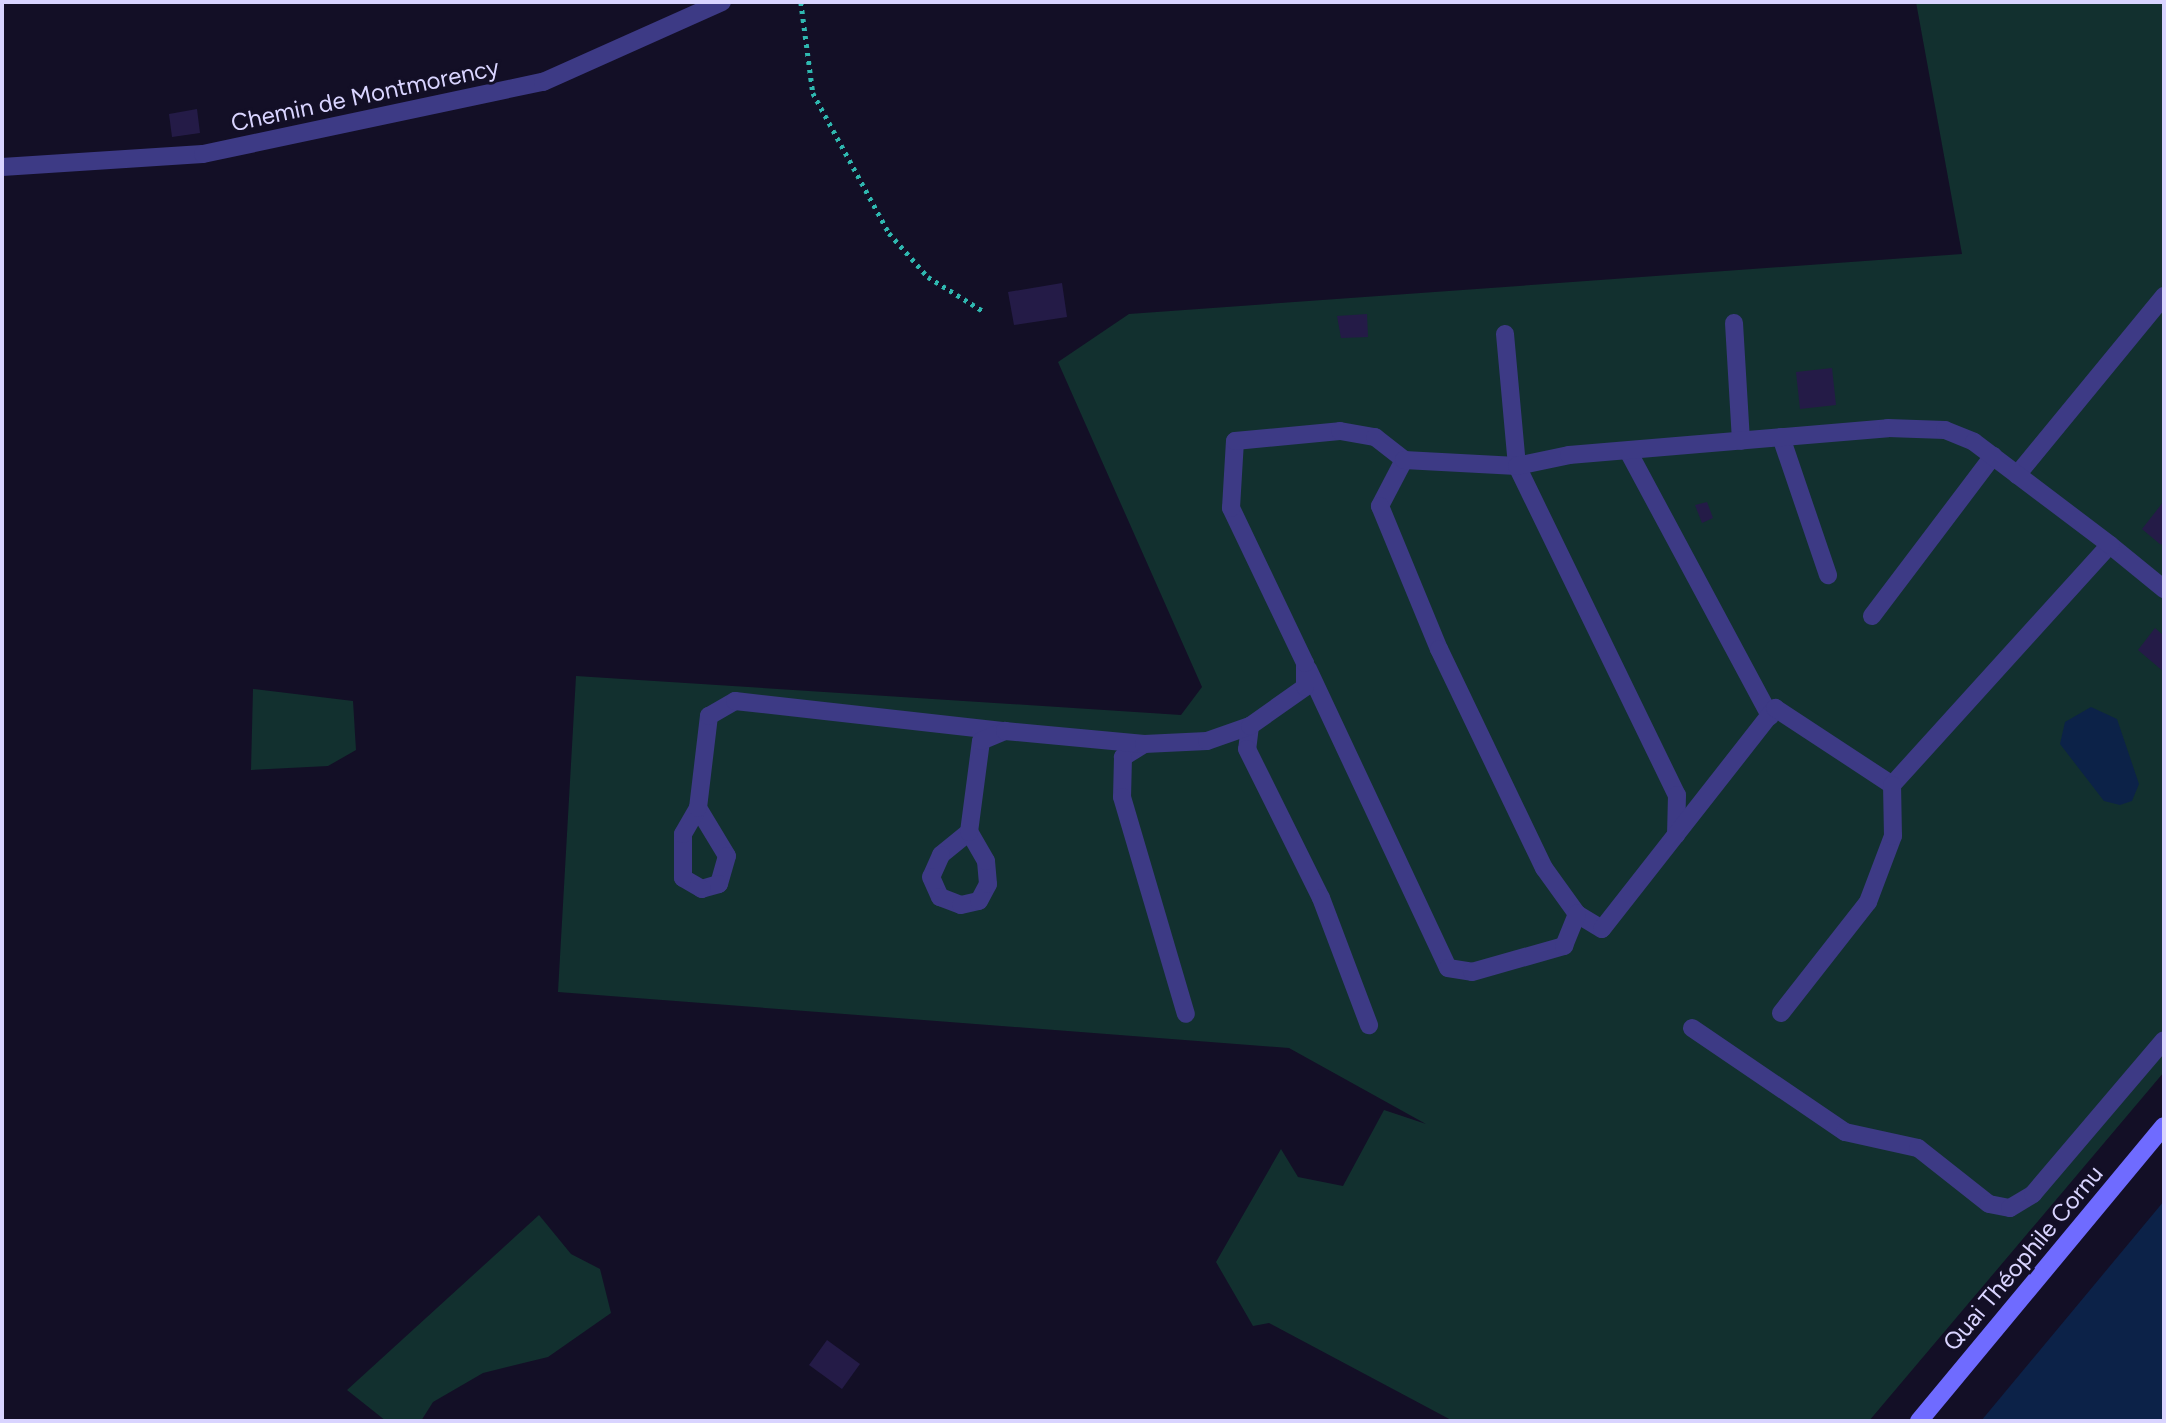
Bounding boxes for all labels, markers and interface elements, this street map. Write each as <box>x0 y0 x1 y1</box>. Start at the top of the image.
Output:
street label: Chemin de Montmorency <box>228 53 502 137</box>
street label: Quai Théophile Cornu <box>1937 1159 2109 1357</box>

